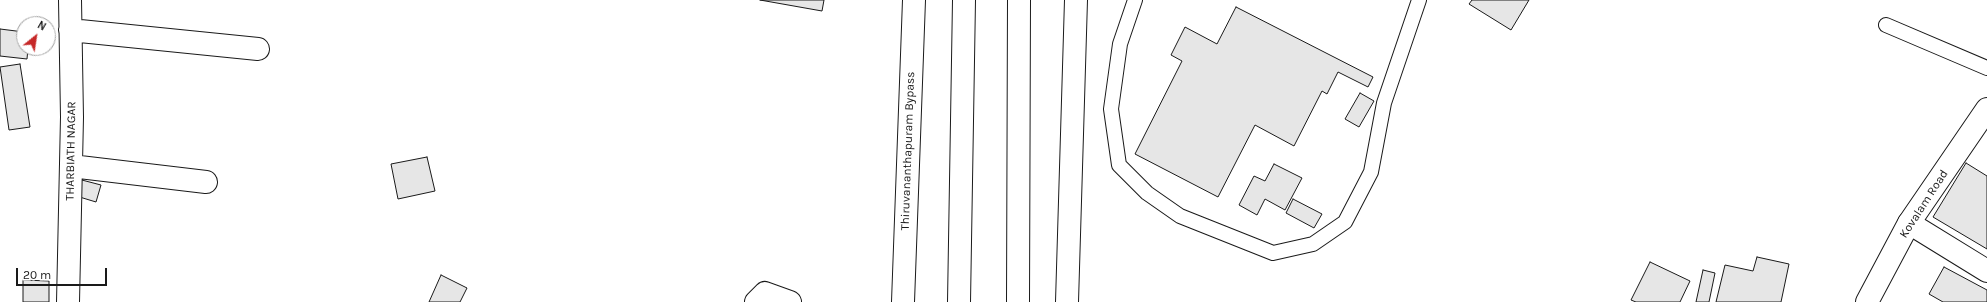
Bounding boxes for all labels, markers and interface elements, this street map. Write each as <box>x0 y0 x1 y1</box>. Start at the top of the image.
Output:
north arrow <box>16 16 56 56</box>
text: N <box>35 18 48 34</box>
street label: Thiruvananthapuram Bypass <box>898 71 918 231</box>
street label: THARBIATH NAGAR <box>63 101 79 201</box>
street label: Kovalam Road <box>1897 167 1951 241</box>
scale bar <box>18 260 109 286</box>
text: 20 m <box>23 268 51 282</box>

